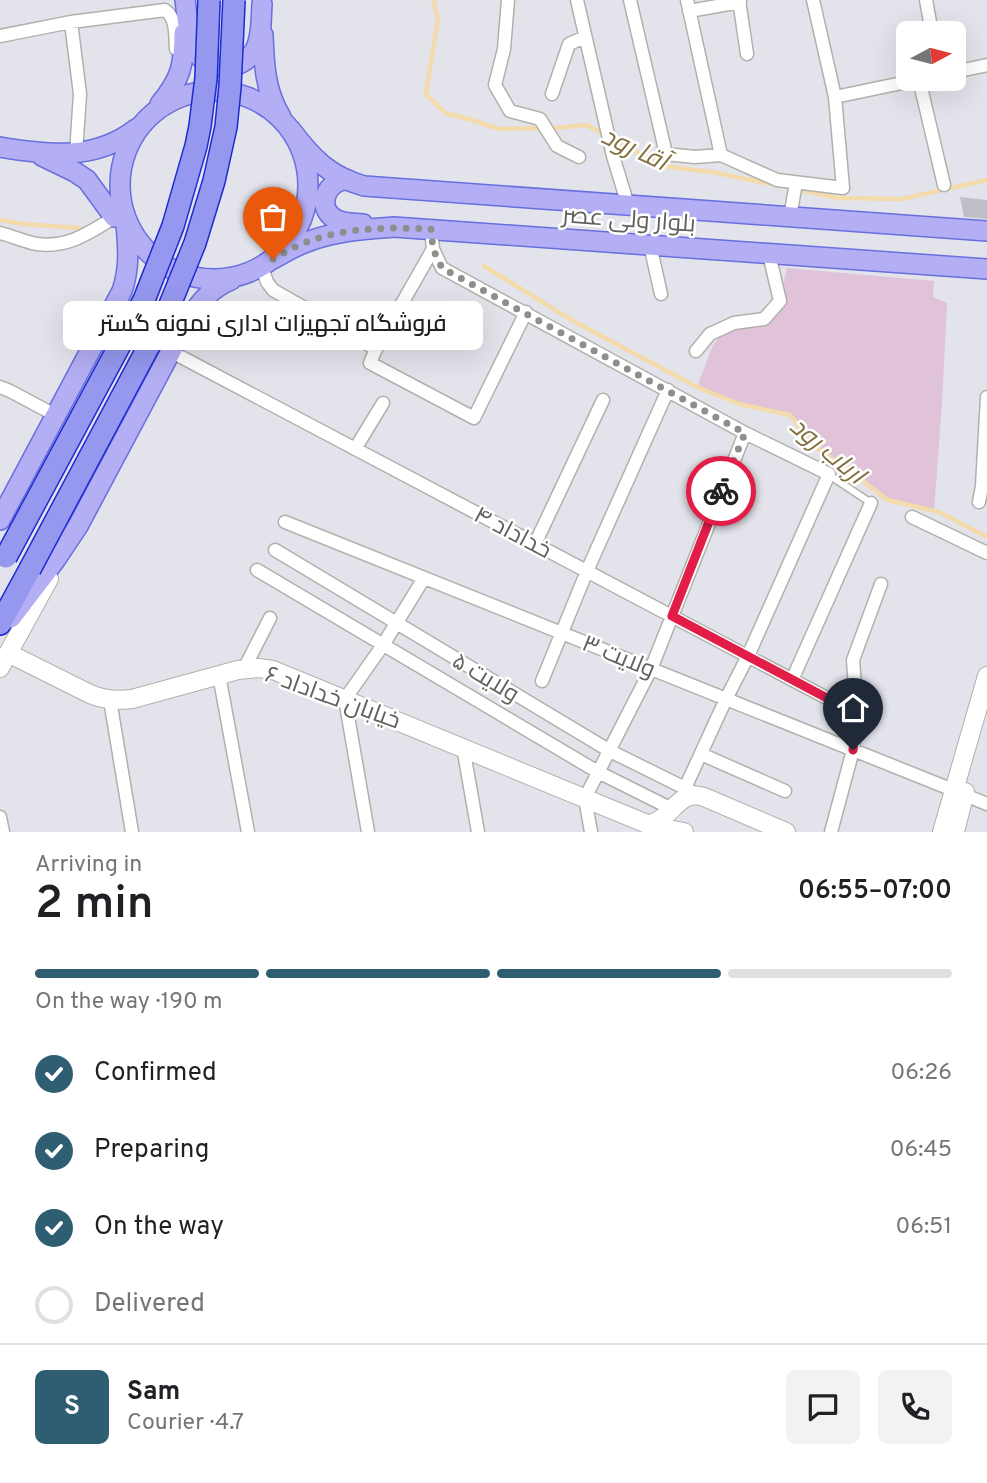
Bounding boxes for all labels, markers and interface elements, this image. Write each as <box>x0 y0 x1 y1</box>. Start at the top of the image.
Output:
north arrow <box>896 21 966 91</box>
map controls <box>896 21 966 91</box>
water label: آقا رود <box>595 121 677 182</box>
pin <box>243 187 303 259</box>
icon: bag <box>254 198 292 236</box>
street label: بلوار ولی عصر <box>559 201 697 241</box>
callout: فروشگاه تجهیزات اداری نمونه گستر <box>63 301 483 350</box>
text: فروشگاه تجهیزات اداری نمونه گستر <box>99 311 447 340</box>
water label: ارباب رود <box>782 411 873 495</box>
courier <box>686 456 756 526</box>
icon: bike <box>702 472 740 510</box>
street label: خداداد ۴ <box>468 501 556 567</box>
street label: ولایت ۳ <box>577 630 659 686</box>
street label: ولایت ۵ <box>446 647 524 710</box>
street label: خیابان خداداد ۶ <box>260 661 404 737</box>
pin <box>823 678 883 750</box>
icon: home <box>834 689 872 727</box>
text: Arriving in <box>35 851 142 880</box>
text: 06:55–07:00 <box>798 875 952 908</box>
text: 2 min <box>35 876 154 935</box>
text: On the way · 190 m <box>35 988 223 1017</box>
icon: check <box>35 1055 73 1093</box>
text: Confirmed <box>94 1057 217 1090</box>
text: 06:26 <box>891 1059 952 1088</box>
icon: check <box>35 1132 73 1170</box>
text: Preparing <box>94 1134 209 1167</box>
text: 06:45 <box>890 1136 952 1165</box>
icon: check <box>35 1209 73 1247</box>
text: On the way <box>94 1211 224 1244</box>
text: 06:51 <box>895 1213 952 1242</box>
text: Delivered <box>94 1288 205 1321</box>
button: chat <box>786 1370 860 1444</box>
button: phone <box>878 1370 952 1444</box>
text: Sam <box>127 1376 180 1409</box>
text: S <box>64 1391 80 1424</box>
text: Courier · 4.7 <box>127 1409 244 1438</box>

